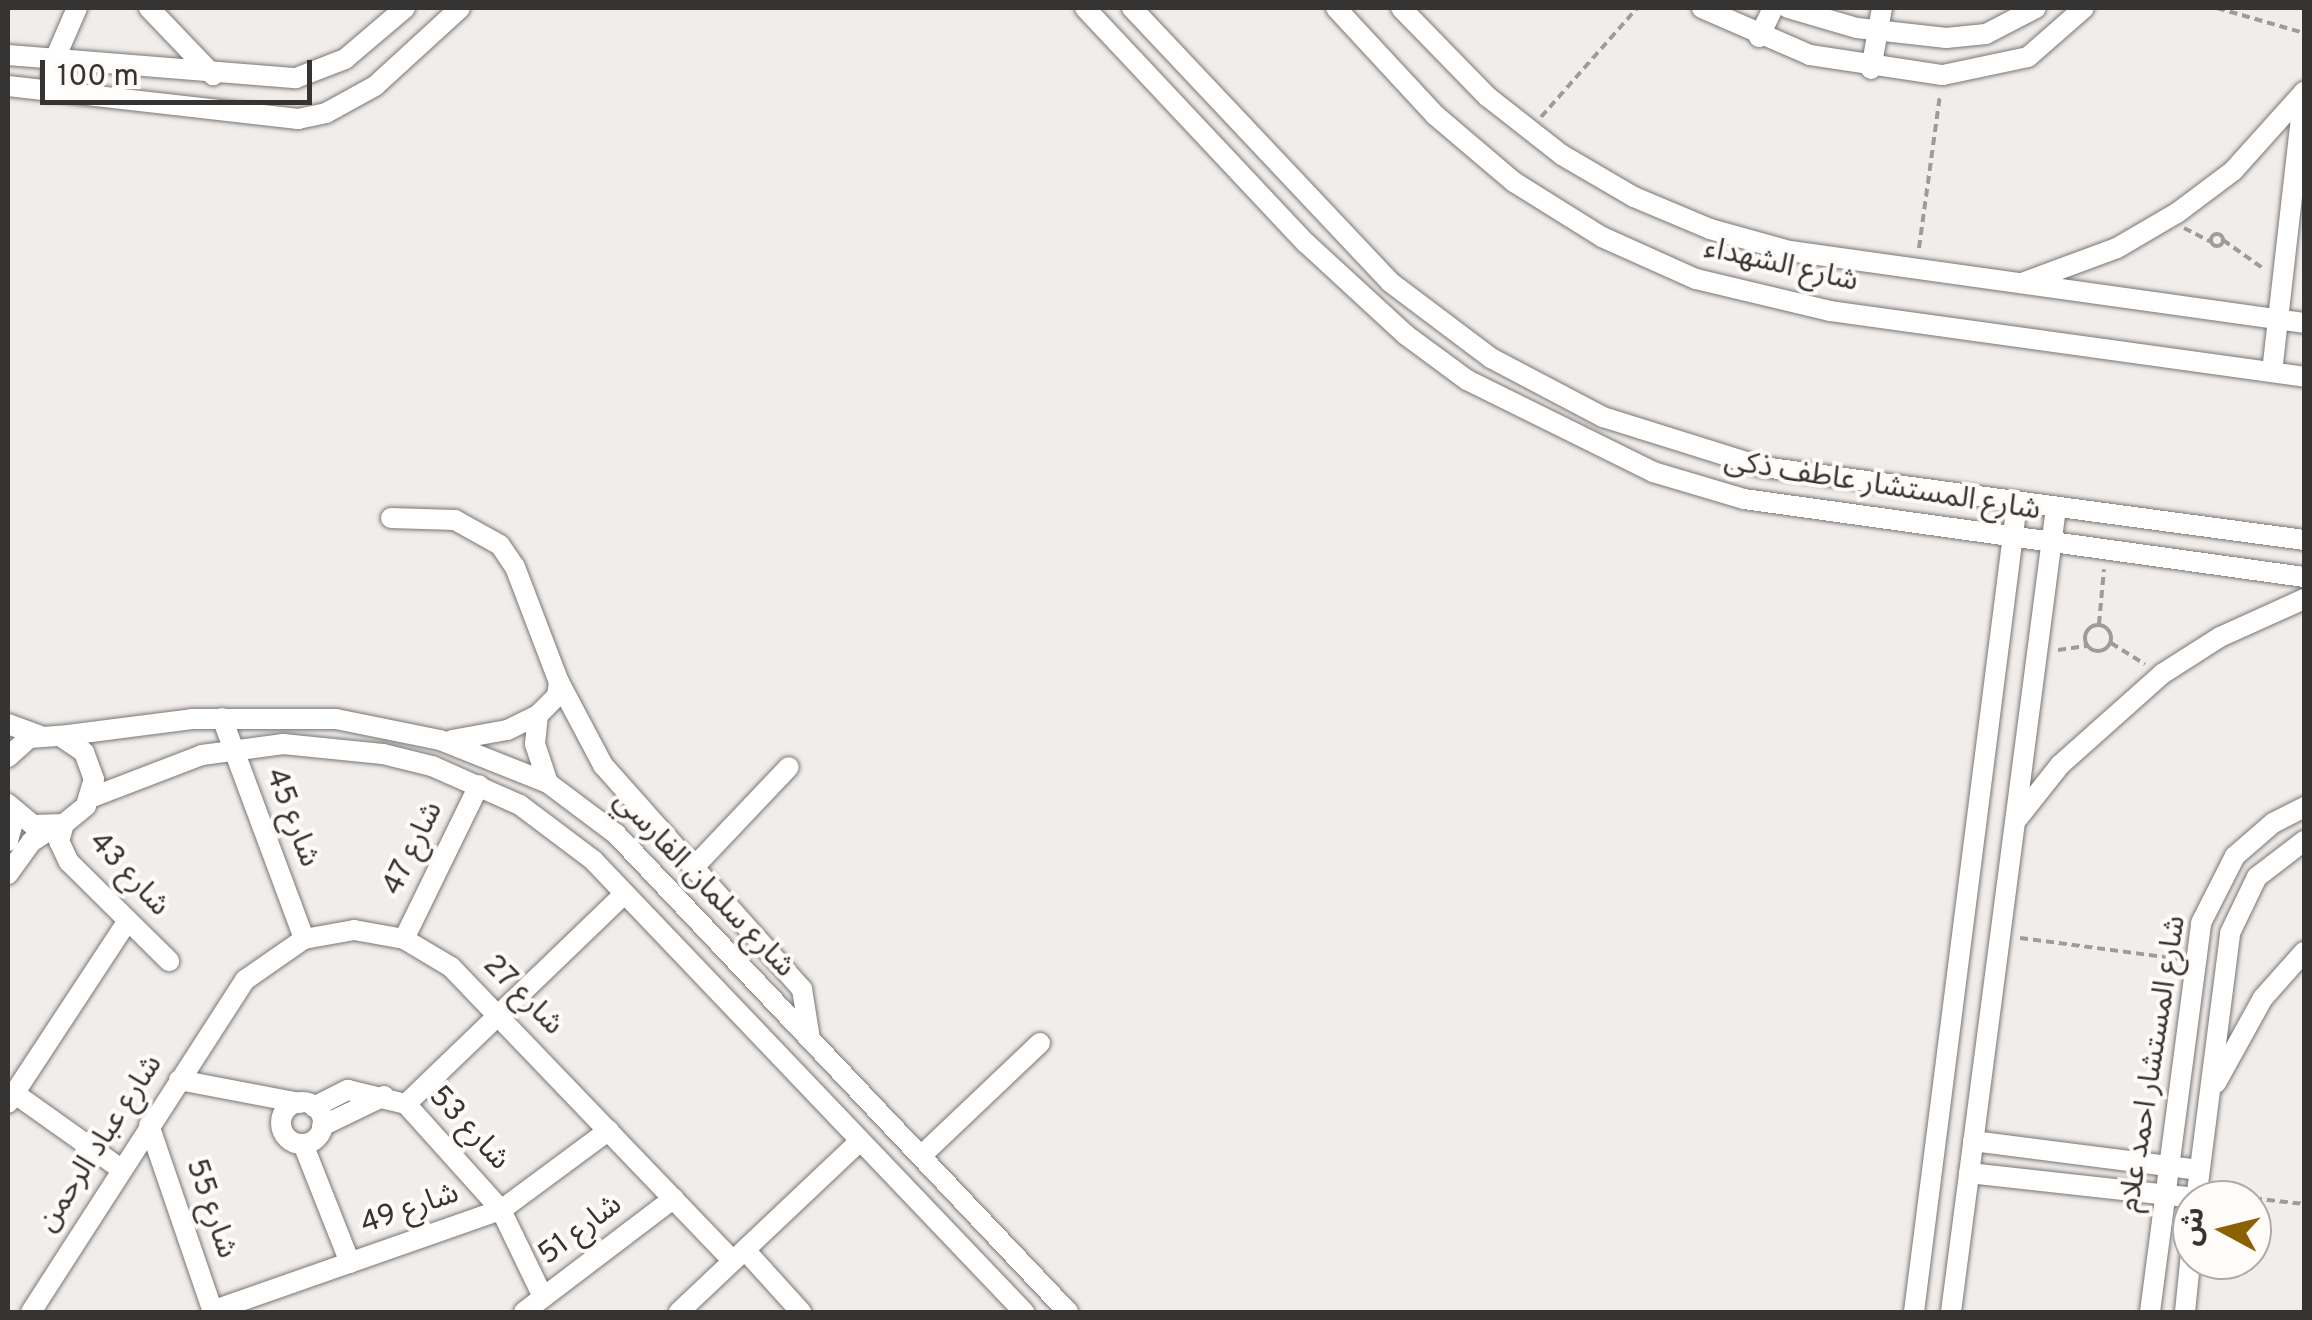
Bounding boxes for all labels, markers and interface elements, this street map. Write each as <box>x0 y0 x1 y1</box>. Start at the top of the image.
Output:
scale bar <box>45 40 318 102</box>
text: 100 m <box>57 59 139 96</box>
street label: شارع الشهداء <box>1701 231 1861 301</box>
street label: شارع المستشار عاطف ذكى <box>1721 444 2043 530</box>
street label: شارع 45 <box>256 764 326 872</box>
street label: شارع سلمان الفارسي <box>605 784 801 986</box>
street label: شارع 47 <box>376 796 452 902</box>
street label: شارع 43 <box>80 825 176 925</box>
street label: شارع المستشار احمد علام <box>2113 913 2195 1215</box>
street label: شارع 27 <box>474 948 570 1044</box>
street label: شارع عباد الرحمن <box>30 1049 172 1239</box>
street label: شارع 53 <box>420 1079 516 1179</box>
street label: شارع 55 <box>176 1155 244 1263</box>
street label: شارع 49 <box>356 1176 464 1244</box>
north arrow <box>2172 1180 2272 1280</box>
street label: شارع 51 <box>532 1188 630 1274</box>
text: ش <box>2174 1205 2214 1248</box>

